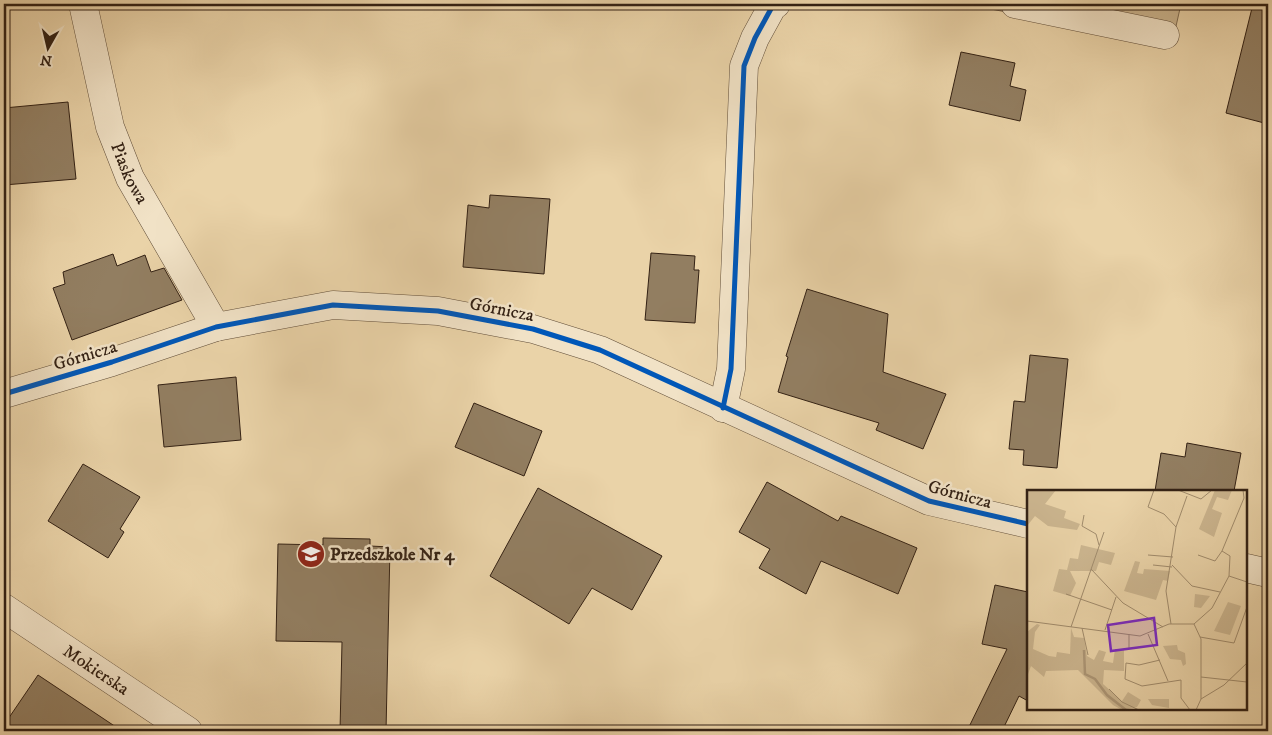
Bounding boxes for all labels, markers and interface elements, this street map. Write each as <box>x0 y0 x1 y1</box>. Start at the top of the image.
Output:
north arrow <box>22 22 72 72</box>
text: N <box>39 50 53 70</box>
street label: Piaskowa <box>105 140 153 209</box>
street label: Górnicza <box>468 293 536 327</box>
street label: Górnicza <box>51 336 120 376</box>
street label: Górnicza <box>925 476 994 514</box>
inset map <box>1027 490 1247 710</box>
school or university icon: Przedszkole Nr 4 <box>296 539 326 569</box>
place label: Przedszkole Nr 4 <box>330 544 455 566</box>
street label: Mokierska <box>58 640 133 701</box>

